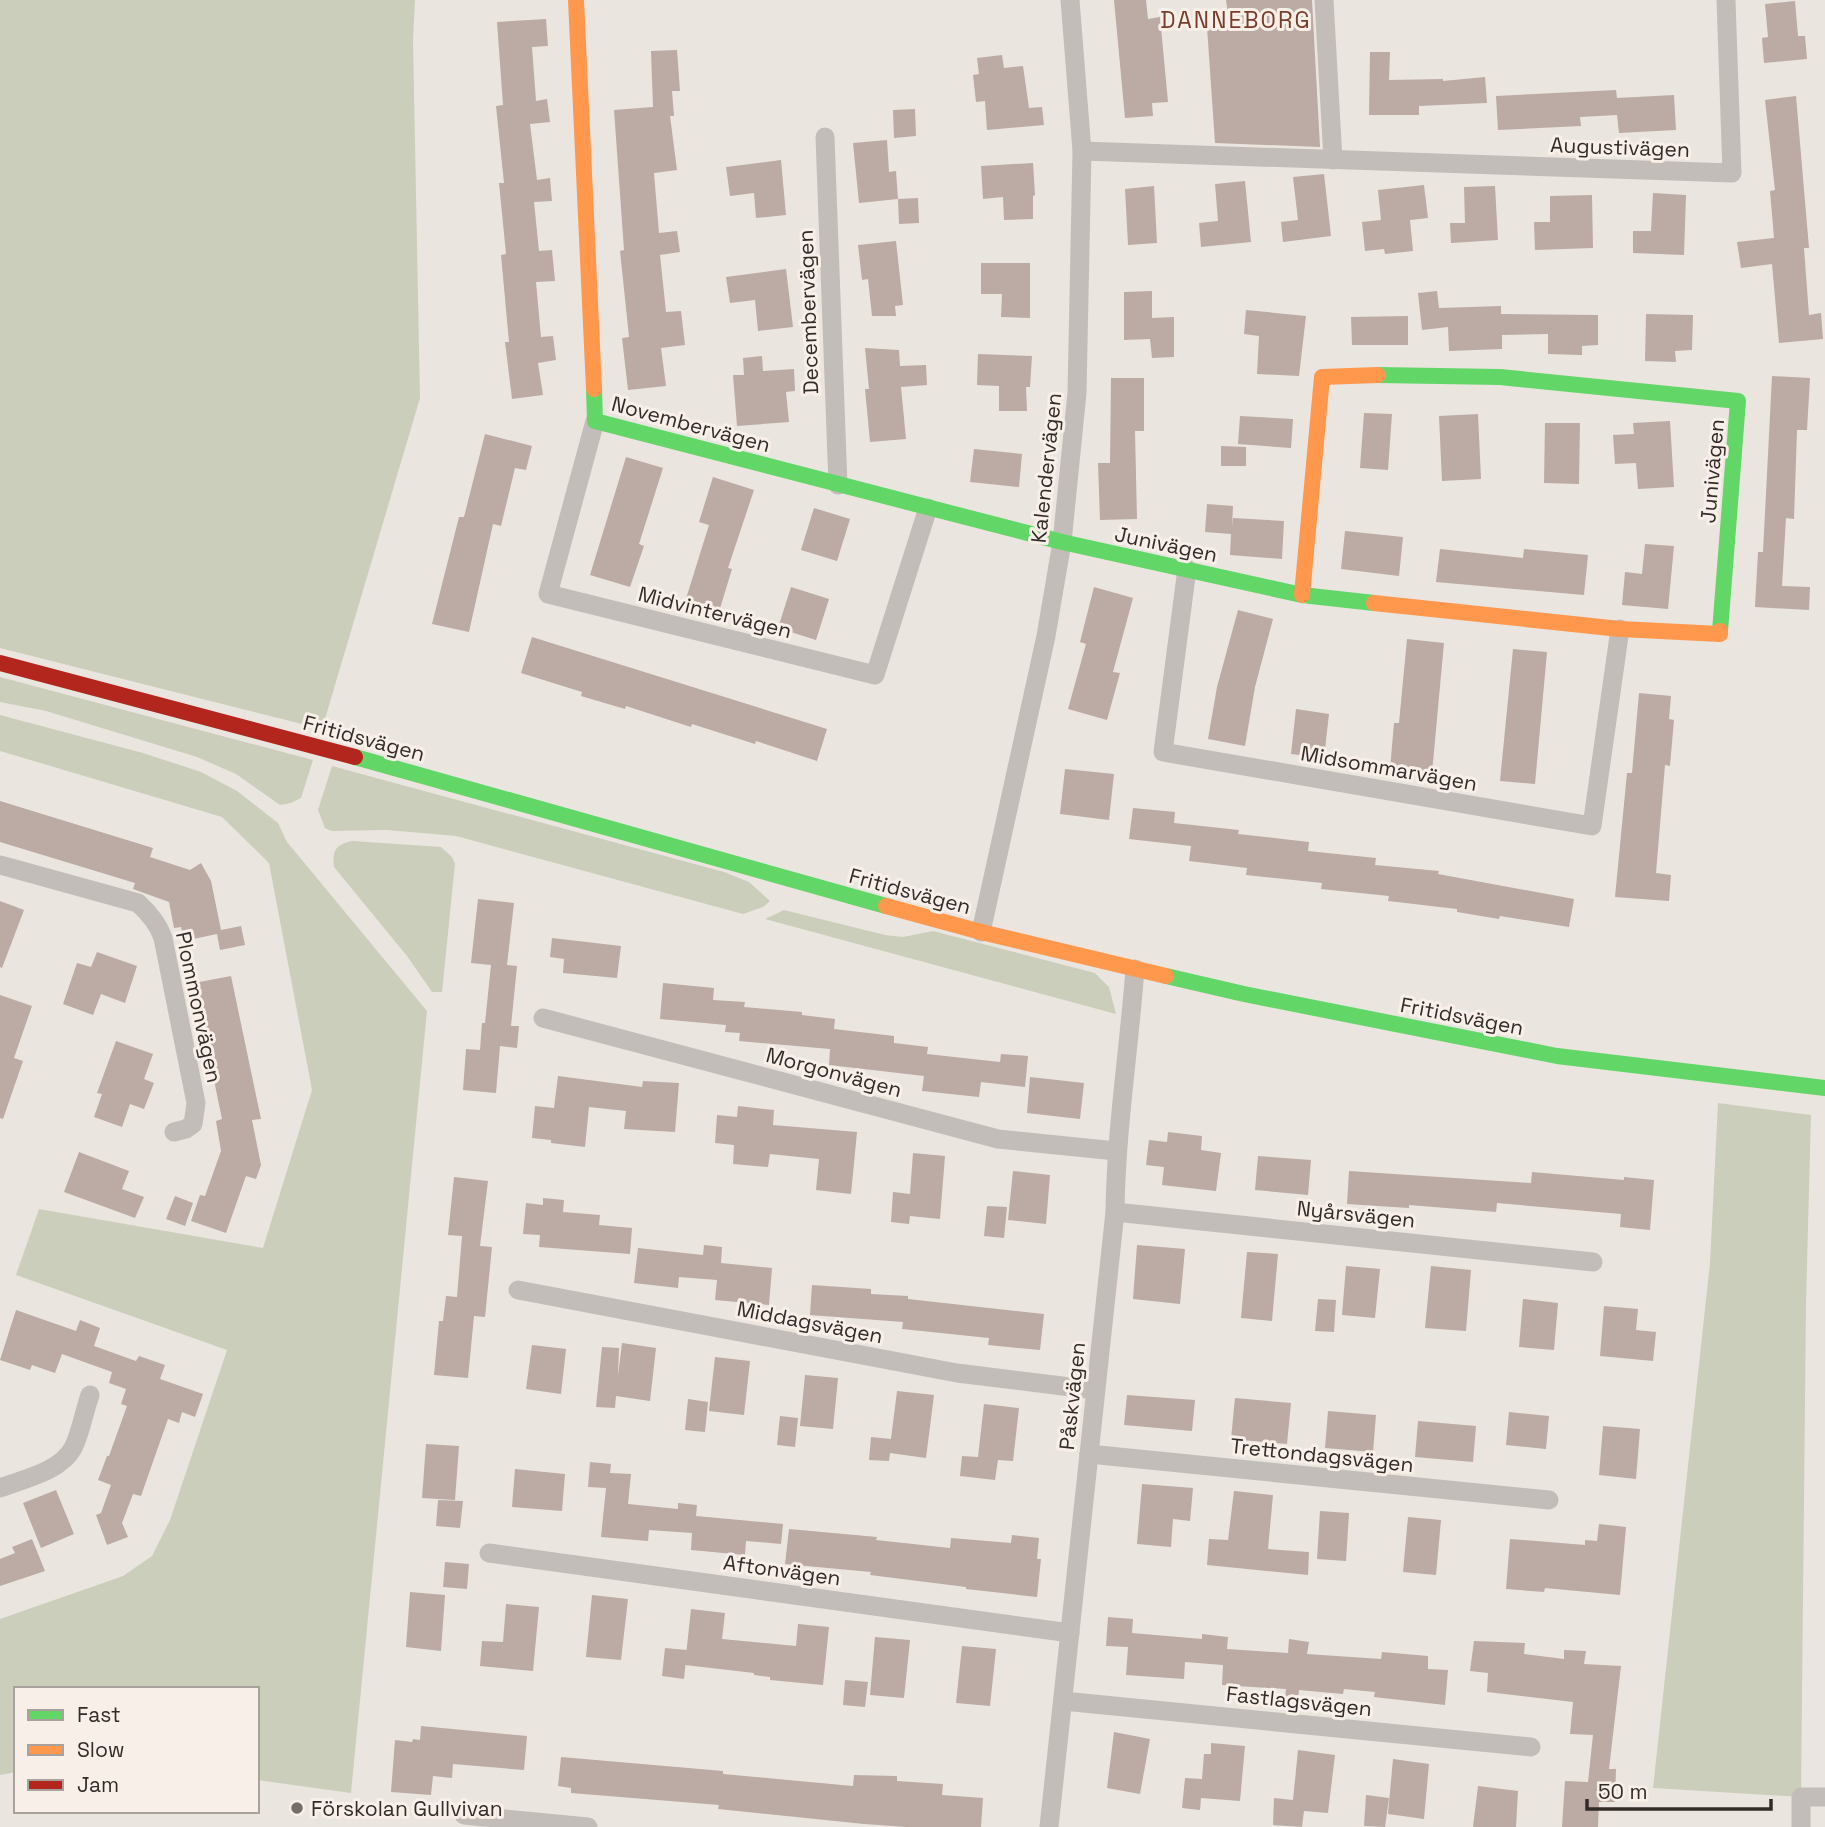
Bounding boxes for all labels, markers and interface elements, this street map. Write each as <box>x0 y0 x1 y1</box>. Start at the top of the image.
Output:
district label: DANNEBORG <box>1160 5 1312 35</box>
street label: Augustivägen <box>1550 131 1690 163</box>
street label: Decembervägen <box>792 229 824 395</box>
street label: Novembervägen <box>609 390 773 458</box>
street label: Kalendervägen <box>1025 392 1067 544</box>
street label: Junivägen <box>1694 418 1730 524</box>
street label: Junivägen <box>1112 520 1220 568</box>
street label: Midvintervägen <box>636 580 794 644</box>
street label: Fritidsvägen <box>300 709 428 767</box>
street label: Midsommarvägen <box>1299 739 1479 797</box>
street label: Fritidsvägen <box>846 862 974 920</box>
street label: Plommonvägen <box>170 929 228 1085</box>
street label: Fritidsvägen <box>1398 991 1526 1041</box>
street label: Morgonvägen <box>763 1041 905 1103</box>
street label: Nyårsvägen <box>1296 1194 1416 1234</box>
street label: Middagsvägen <box>735 1295 885 1349</box>
street label: Påskvägen <box>1053 1341 1091 1451</box>
street label: Trettondagsvägen <box>1229 1432 1415 1478</box>
street label: Aftonvägen <box>722 1548 842 1592</box>
street label: Fastlagsvägen <box>1225 1680 1373 1722</box>
legend <box>14 1687 259 1813</box>
text: Fast <box>77 1701 121 1728</box>
text: Slow <box>77 1736 125 1763</box>
scale bar <box>1587 1768 1771 1812</box>
text: Jam <box>77 1771 119 1798</box>
text: 50 m <box>1598 1778 1648 1805</box>
place label: Förskolan Gullvivan <box>311 1795 503 1822</box>
marker: Förskolan Gullvivan <box>289 1800 305 1816</box>

